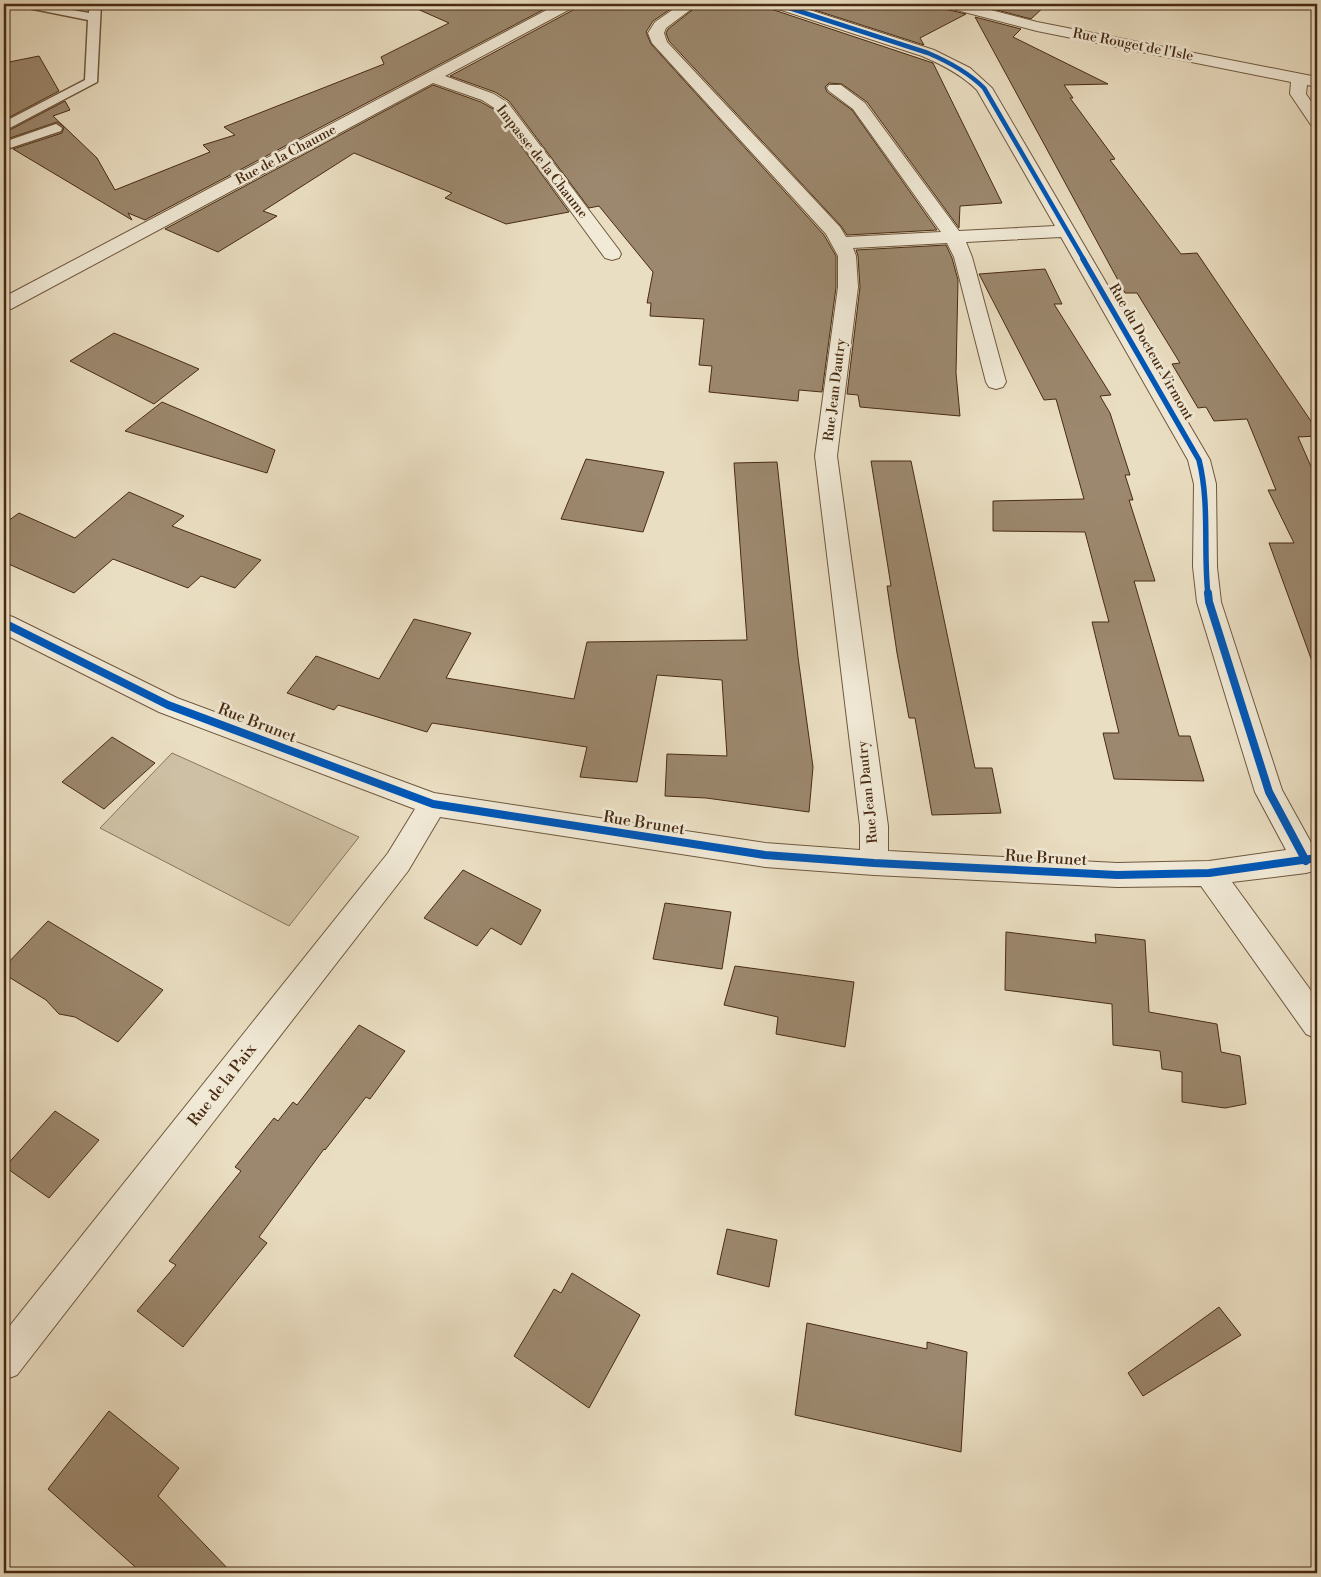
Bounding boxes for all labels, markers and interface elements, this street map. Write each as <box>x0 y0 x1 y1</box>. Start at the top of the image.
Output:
street label: Rue Rouget de l'Isle <box>1071 24 1195 66</box>
street label: Impasse de la Chaume <box>492 102 592 222</box>
street label: Rue de la Chaume <box>232 121 340 189</box>
street label: Rue du Docteur Virmont <box>1105 281 1197 424</box>
street label: Rue Jean Dautry <box>820 337 850 442</box>
street label: Rue Brunet <box>215 699 299 747</box>
street label: Rue Jean Dautry <box>854 740 882 844</box>
street label: Rue Brunet <box>602 807 687 839</box>
street label: Rue Brunet <box>1004 846 1088 870</box>
street label: Rue de la Paix <box>183 1039 261 1130</box>

